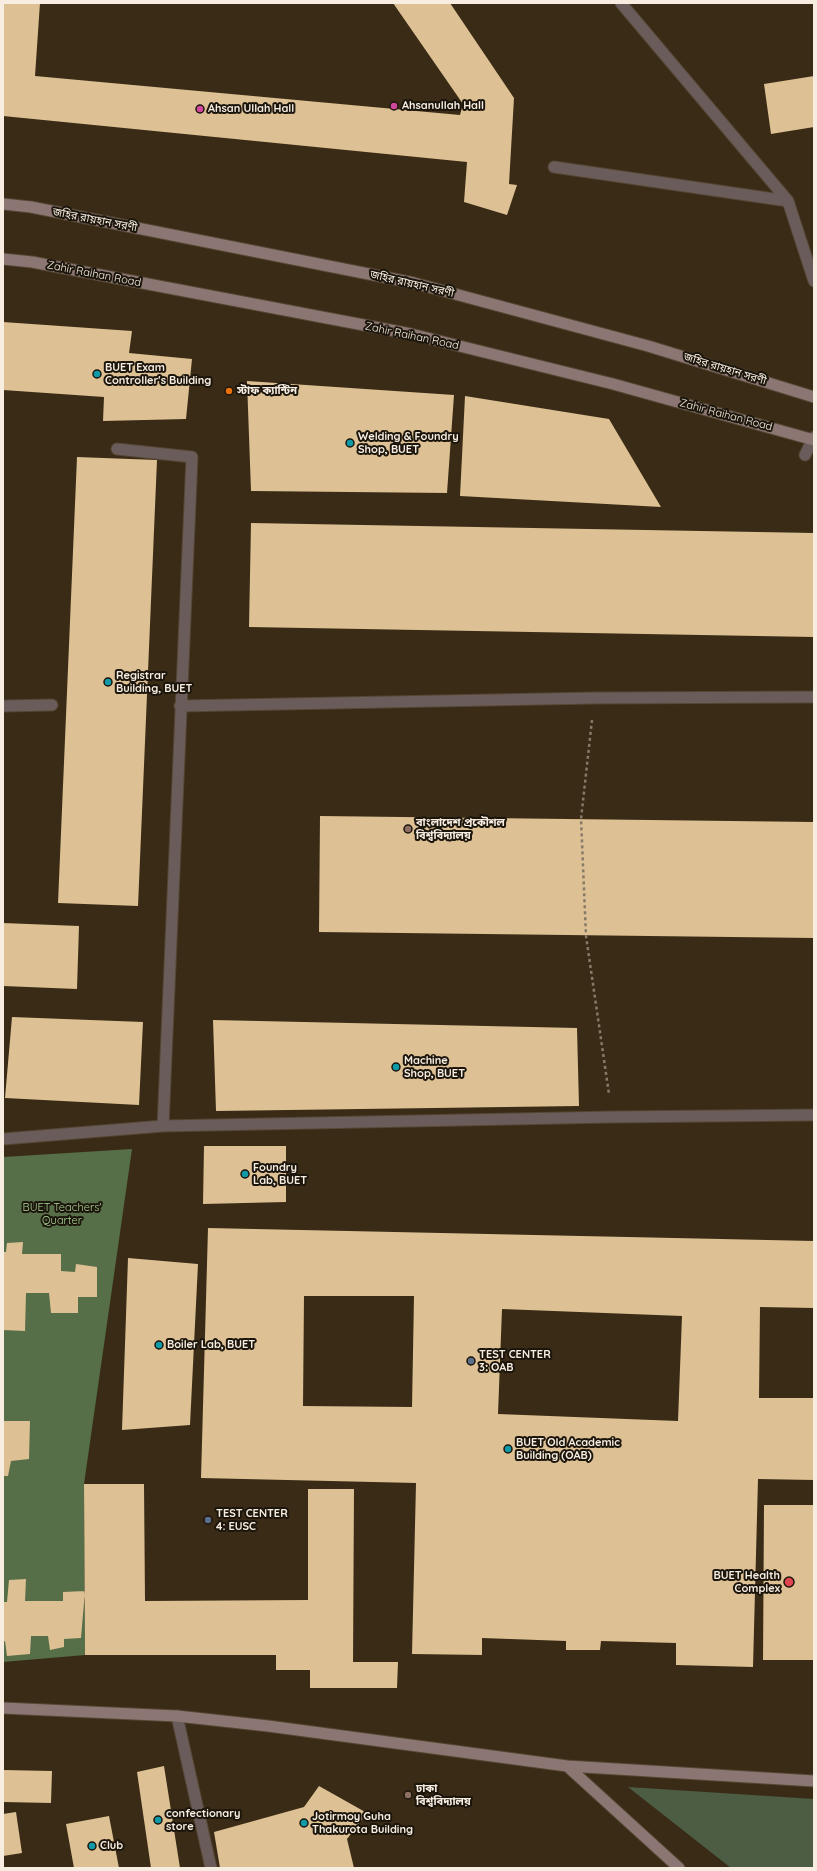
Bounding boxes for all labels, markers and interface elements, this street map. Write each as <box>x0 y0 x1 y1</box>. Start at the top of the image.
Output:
place label: Ahsanullah Hall <box>402 99 484 113</box>
marker: Ahsanullah Hall <box>389 101 399 111</box>
place label: Ahsan Ullah Hall <box>208 102 294 116</box>
marker: Ahsan Ullah Hall <box>195 104 205 114</box>
street label: জহির রায়হান সরণী <box>52 205 138 235</box>
street label: Zahir Raihan Road <box>46 258 142 290</box>
street label: জহির রায়হান সরণী <box>369 268 455 300</box>
street label: Zahir Raihan Road <box>364 320 460 352</box>
street label: জহির রায়হান সরণী <box>682 350 768 388</box>
place label: BUET Exam Controller's Building <box>105 361 211 387</box>
marker: BUET Exam Controller's Building <box>92 369 102 379</box>
place label: স্টাফ ক্যান্টিন <box>237 384 297 398</box>
marker: স্টাফ ক্যান্টিন <box>224 386 234 396</box>
street label: Zahir Raihan Road <box>678 396 774 434</box>
place label: Welding & Foundry Shop, BUET <box>358 430 459 456</box>
marker: Welding & Foundry Shop, BUET <box>345 438 355 448</box>
place label: Registrar Building, BUET <box>116 669 192 695</box>
marker: Registrar Building, BUET <box>103 677 113 687</box>
place label: বাংলাদেশ প্রকৌশল বিশ্ববিদ্যালয় <box>416 816 505 842</box>
marker: বাংলাদেশ প্রকৌশল বিশ্ববিদ্যালয় <box>403 824 413 834</box>
place label: Machine Shop, BUET <box>404 1054 465 1080</box>
marker: Machine Shop, BUET <box>391 1062 401 1072</box>
place label: Foundry Lab, BUET <box>253 1161 307 1187</box>
marker: Foundry Lab, BUET <box>240 1169 250 1179</box>
park label: BUET Teachers' Quarter <box>23 1201 101 1227</box>
place label: Boiler Lab, BUET <box>167 1338 255 1352</box>
marker: Boiler Lab, BUET <box>154 1340 164 1350</box>
place label: TEST CENTER 3: OAB <box>479 1348 551 1374</box>
marker: TEST CENTER 3: OAB <box>466 1356 476 1366</box>
place label: BUET Old Academic Building (OAB) <box>516 1436 620 1462</box>
marker: BUET Old Academic Building (OAB) <box>503 1444 513 1454</box>
place label: TEST CENTER 4: EUSC <box>216 1507 288 1533</box>
marker: TEST CENTER 4: EUSC <box>203 1515 213 1525</box>
place label: BUET Health Complex <box>714 1569 780 1595</box>
marker: BUET Health Complex <box>783 1576 795 1588</box>
place label: ঢাকা বিশ্ববিদ্যালয় <box>416 1782 471 1808</box>
marker: ঢাকা বিশ্ববিদ্যালয় <box>403 1790 413 1800</box>
place label: confectionary store <box>166 1807 240 1833</box>
place label: Jotirmoy Guha Thakurota Building <box>312 1810 413 1836</box>
marker: confectionary store <box>153 1815 163 1825</box>
marker: Jotirmoy Guha Thakurota Building <box>299 1818 309 1828</box>
place label: Club <box>100 1839 123 1853</box>
marker: Club <box>87 1841 97 1851</box>

